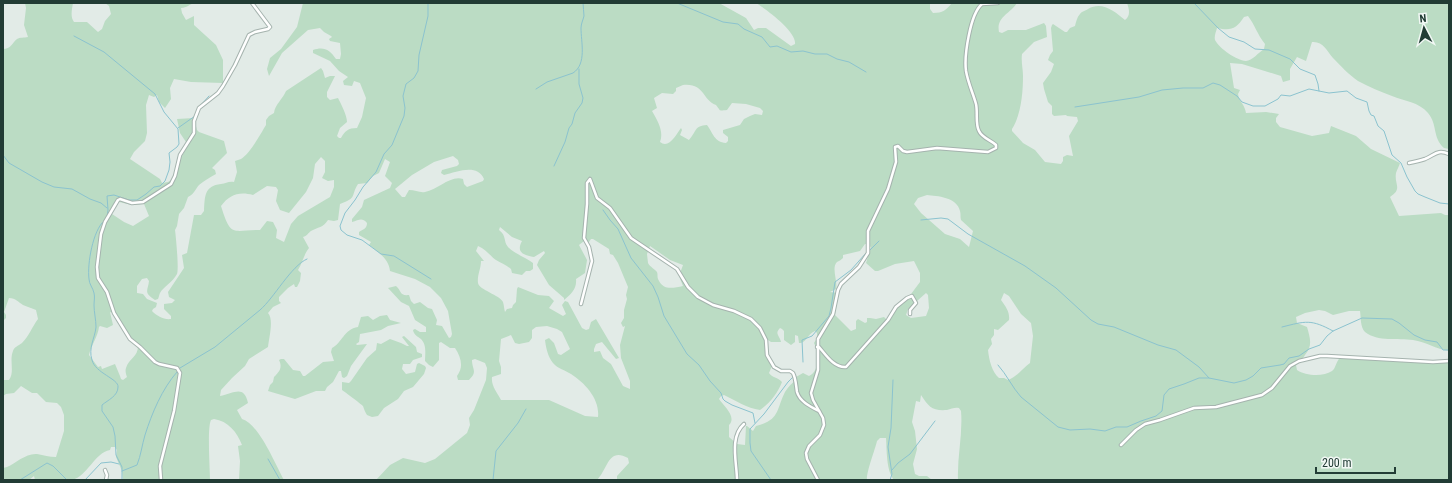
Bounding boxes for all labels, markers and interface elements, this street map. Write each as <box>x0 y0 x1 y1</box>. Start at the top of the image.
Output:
north arrow <box>1404 8 1444 48</box>
text: N <box>1419 12 1427 25</box>
scale bar <box>1316 449 1395 475</box>
text: 200 m <box>1322 456 1352 470</box>

